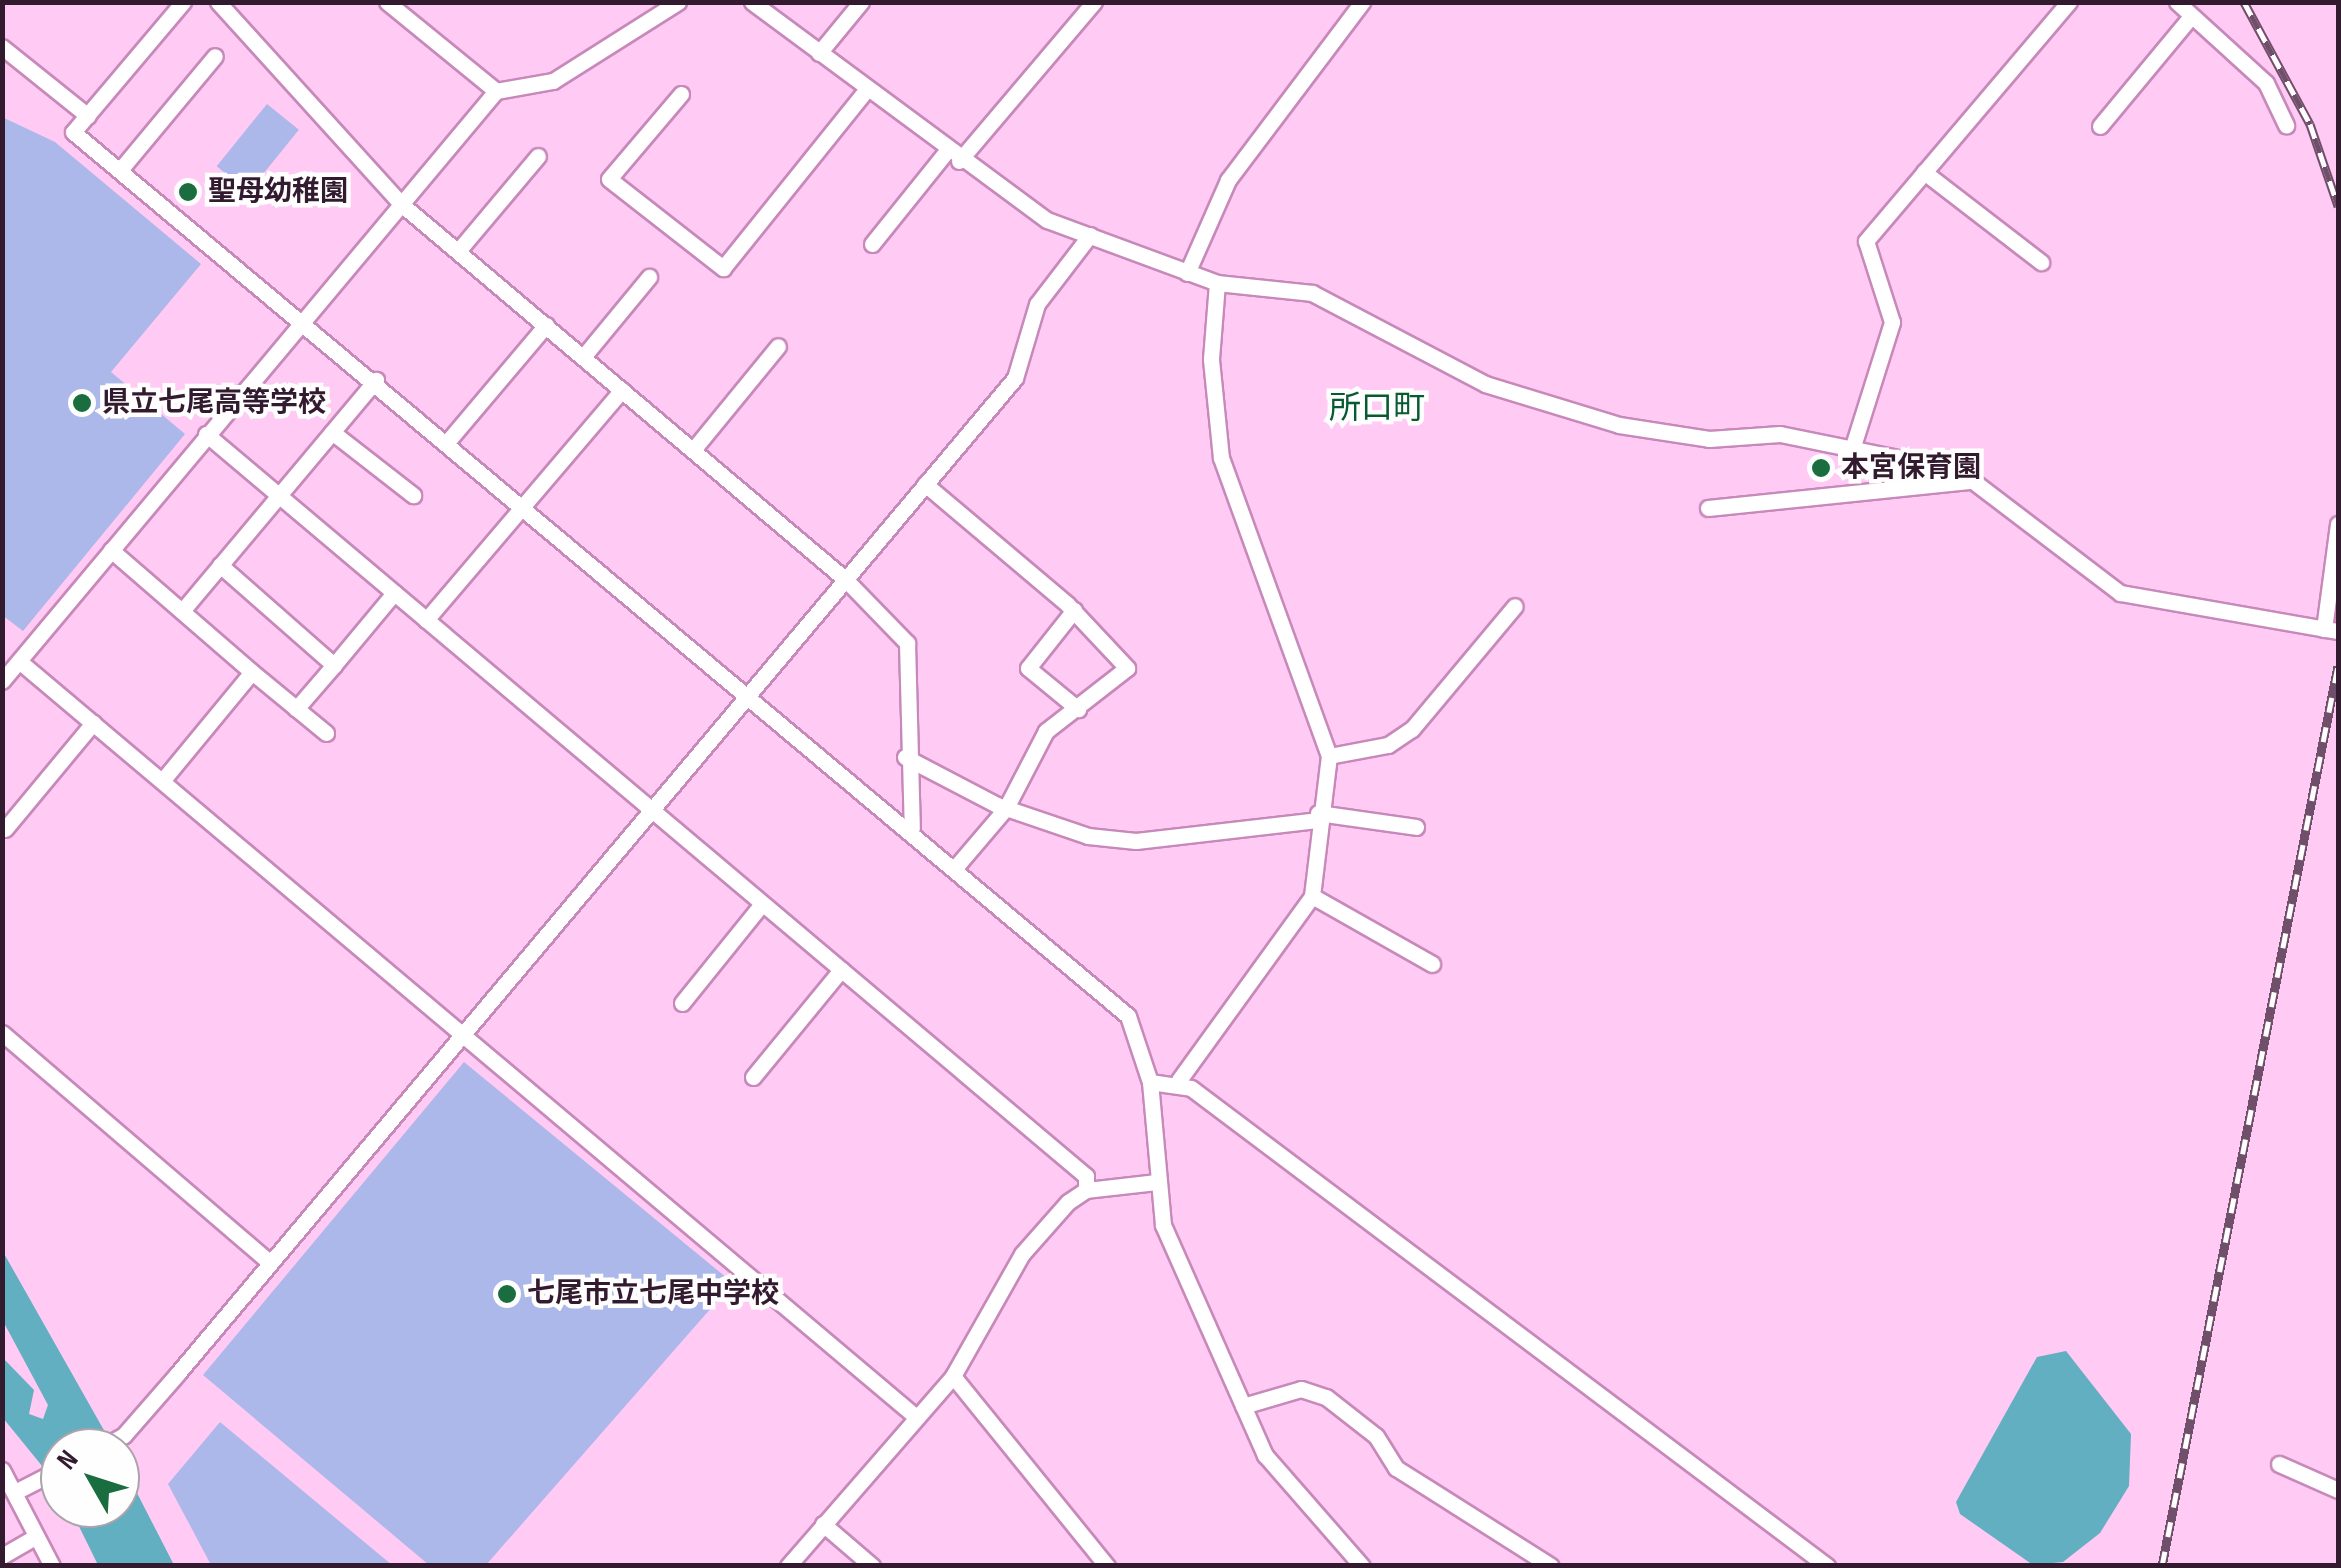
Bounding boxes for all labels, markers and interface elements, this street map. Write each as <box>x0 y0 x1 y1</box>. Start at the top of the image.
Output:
place label: 聖母幼稚園 <box>208 175 348 209</box>
marker: 聖母幼稚園 <box>177 181 199 203</box>
place label: 県立七尾高等学校 <box>102 386 326 420</box>
district label: 所口町 <box>1329 390 1425 428</box>
marker: 県立七尾高等学校 <box>71 392 93 414</box>
place label: 本宮保育園 <box>1841 451 1981 485</box>
marker: 本宮保育園 <box>1810 457 1832 479</box>
place label: 七尾市立七尾中学校 <box>527 1277 779 1311</box>
marker: 七尾市立七尾中学校 <box>496 1283 518 1305</box>
north arrow <box>40 1428 140 1528</box>
text: N <box>50 1444 85 1476</box>

